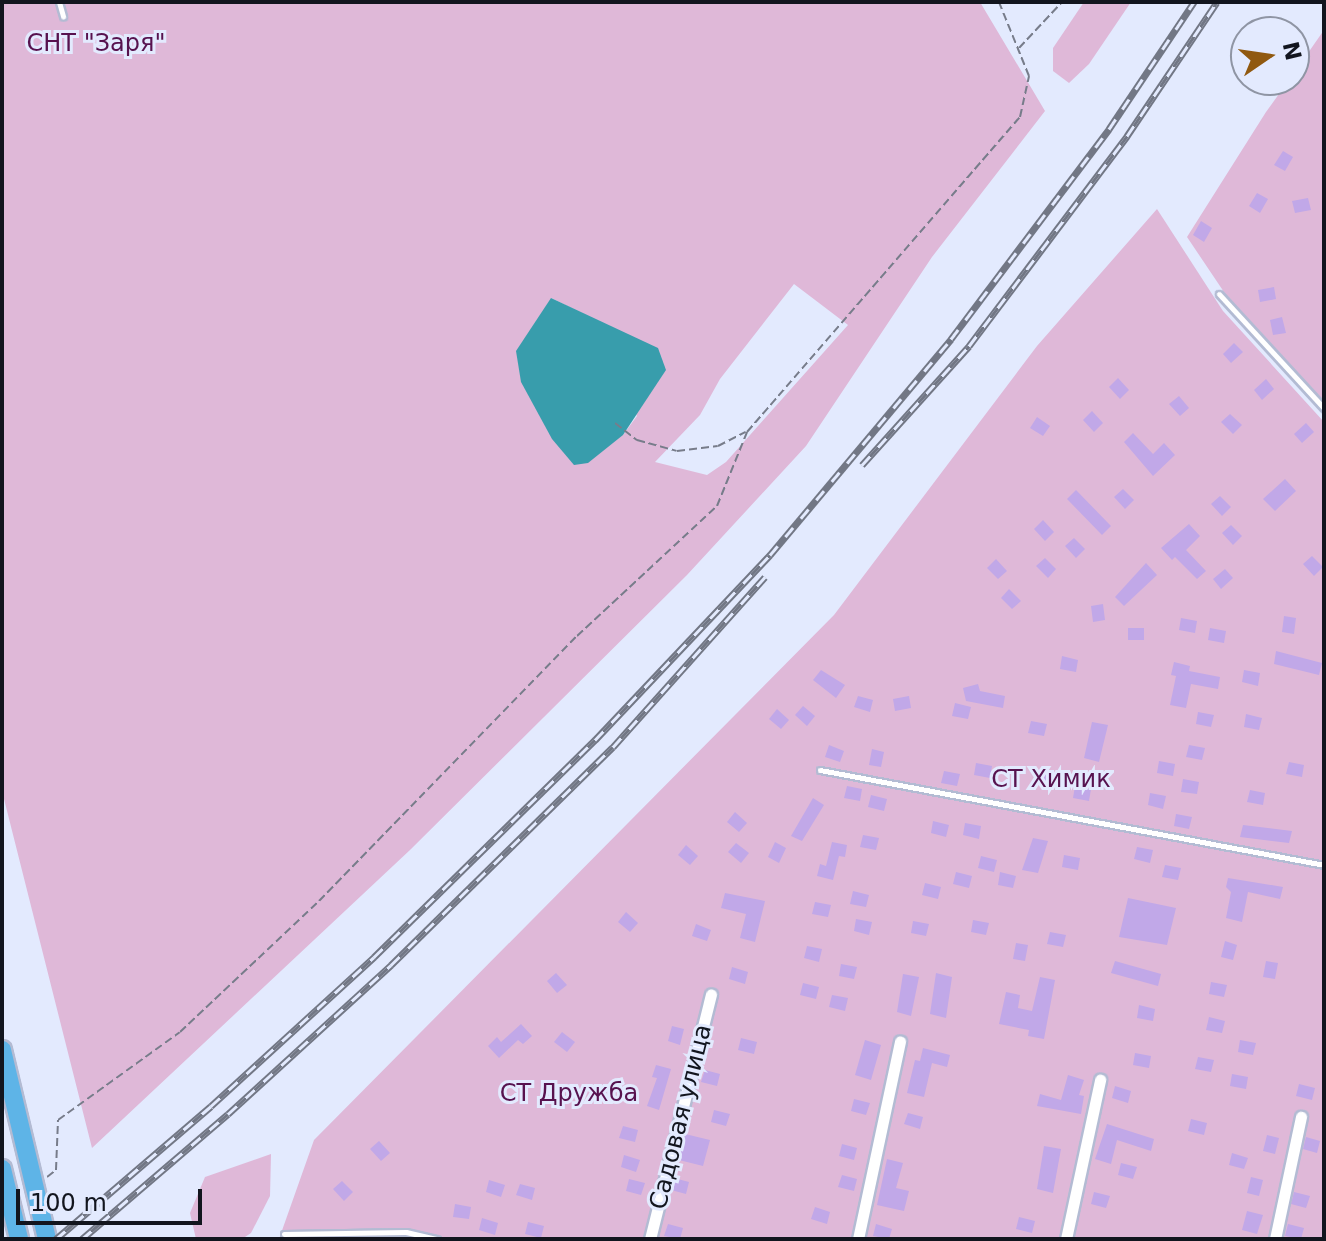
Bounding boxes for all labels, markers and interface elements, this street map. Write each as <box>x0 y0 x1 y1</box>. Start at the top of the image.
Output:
north arrow <box>1230 16 1310 96</box>
park label: СНТ "Заря" <box>27 30 165 58</box>
text: N <box>1278 39 1306 63</box>
park label: СТ Химик <box>991 766 1111 794</box>
street label: Садовая улица <box>644 1021 718 1213</box>
park label: СТ Дружба <box>500 1080 638 1108</box>
scale bar <box>20 1173 206 1223</box>
text: 100 m <box>30 1189 107 1217</box>

